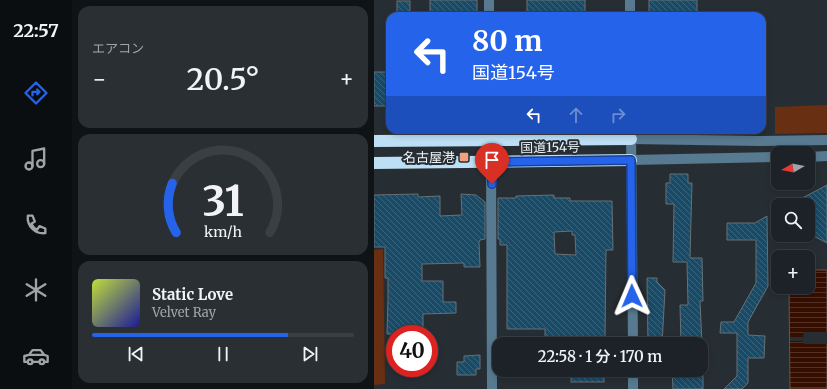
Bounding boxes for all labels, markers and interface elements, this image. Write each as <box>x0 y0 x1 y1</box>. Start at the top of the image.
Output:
text: 22:57 <box>13 19 59 42</box>
text: 80 m <box>472 23 543 59</box>
icon: left <box>406 28 458 80</box>
text: エアコン <box>92 40 144 57</box>
text: 20.5° <box>186 60 260 98</box>
text: 国道154号 <box>472 61 555 84</box>
text: − <box>92 65 107 93</box>
text: + <box>339 65 354 93</box>
icon: directions <box>22 79 50 107</box>
icon: left <box>523 104 545 126</box>
icon: ahead <box>565 104 587 126</box>
icon: right <box>607 104 629 126</box>
street label: 国道154号 <box>520 138 580 157</box>
pin <box>475 143 509 184</box>
icon: music <box>22 145 50 173</box>
north arrow <box>771 146 815 190</box>
map controls <box>771 146 815 294</box>
place label: 名古屋港 <box>403 149 455 166</box>
icon: arrive <box>481 149 503 171</box>
marker: 名古屋港 <box>458 151 470 163</box>
text: 31 <box>202 174 244 226</box>
button: search <box>771 198 815 242</box>
icon: phone <box>22 211 50 239</box>
text: km/h <box>204 222 242 240</box>
button: + <box>771 250 815 294</box>
position arrow <box>611 275 653 317</box>
icon: climate <box>22 276 50 304</box>
text: Static Love <box>152 285 233 304</box>
text: Velvet Ray <box>152 304 216 321</box>
speed limit sign: 40 <box>386 325 438 377</box>
icon: car <box>22 342 50 370</box>
icon: previous <box>125 343 147 365</box>
icon: pause <box>212 343 234 365</box>
icon: next <box>299 343 321 365</box>
text: 22:58 · 1 分 · 170 m <box>538 347 662 366</box>

